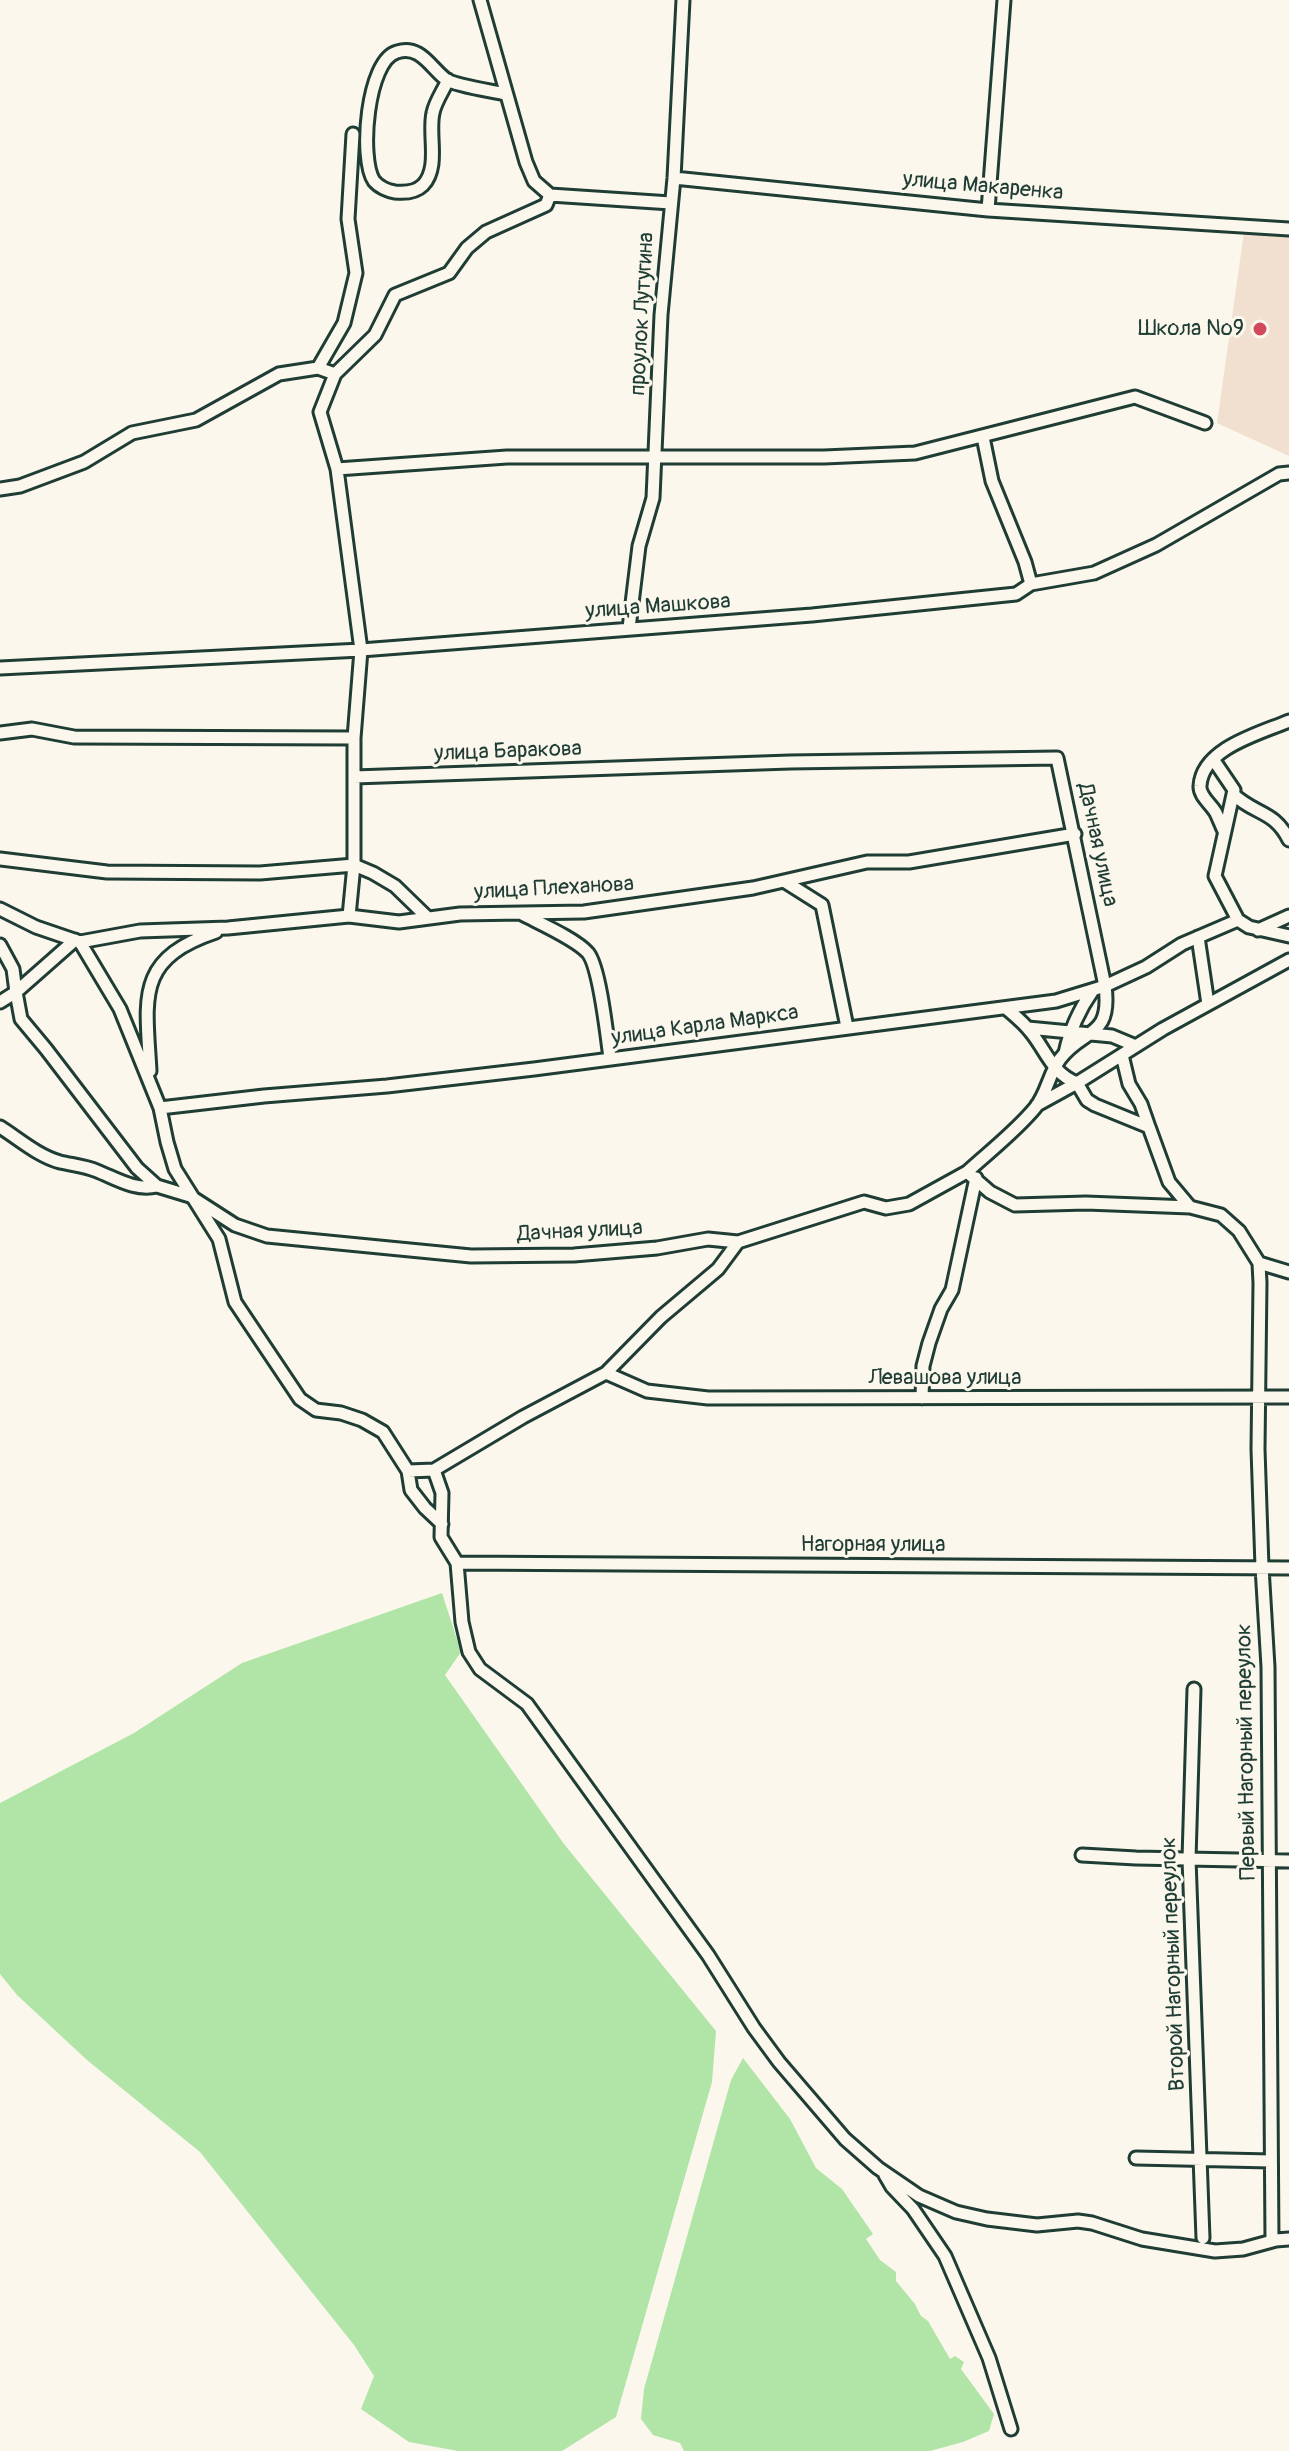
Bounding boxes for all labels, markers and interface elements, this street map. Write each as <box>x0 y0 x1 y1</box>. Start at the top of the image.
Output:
street label: улица Макаренка <box>902 167 1064 207</box>
street label: проулок Лутугина <box>626 232 660 396</box>
place label: Школа №9 <box>1138 316 1244 342</box>
marker: Школа №9 <box>1251 320 1269 338</box>
street label: улица Машкова <box>585 589 731 625</box>
street label: улица Баракова <box>434 736 582 768</box>
street label: Дачная улица <box>1071 781 1123 909</box>
street label: улица Плеханова <box>473 872 635 906</box>
street label: улица Карла Маркса <box>610 1000 800 1052</box>
street label: Дачная улица <box>517 1216 643 1248</box>
street label: Левашова улица <box>868 1365 1022 1391</box>
street label: Нагорная улица <box>801 1532 945 1558</box>
street label: Первый Нагорный переулок <box>1232 1624 1262 1880</box>
street label: Второй Нагорный переулок <box>1156 1836 1192 2092</box>

